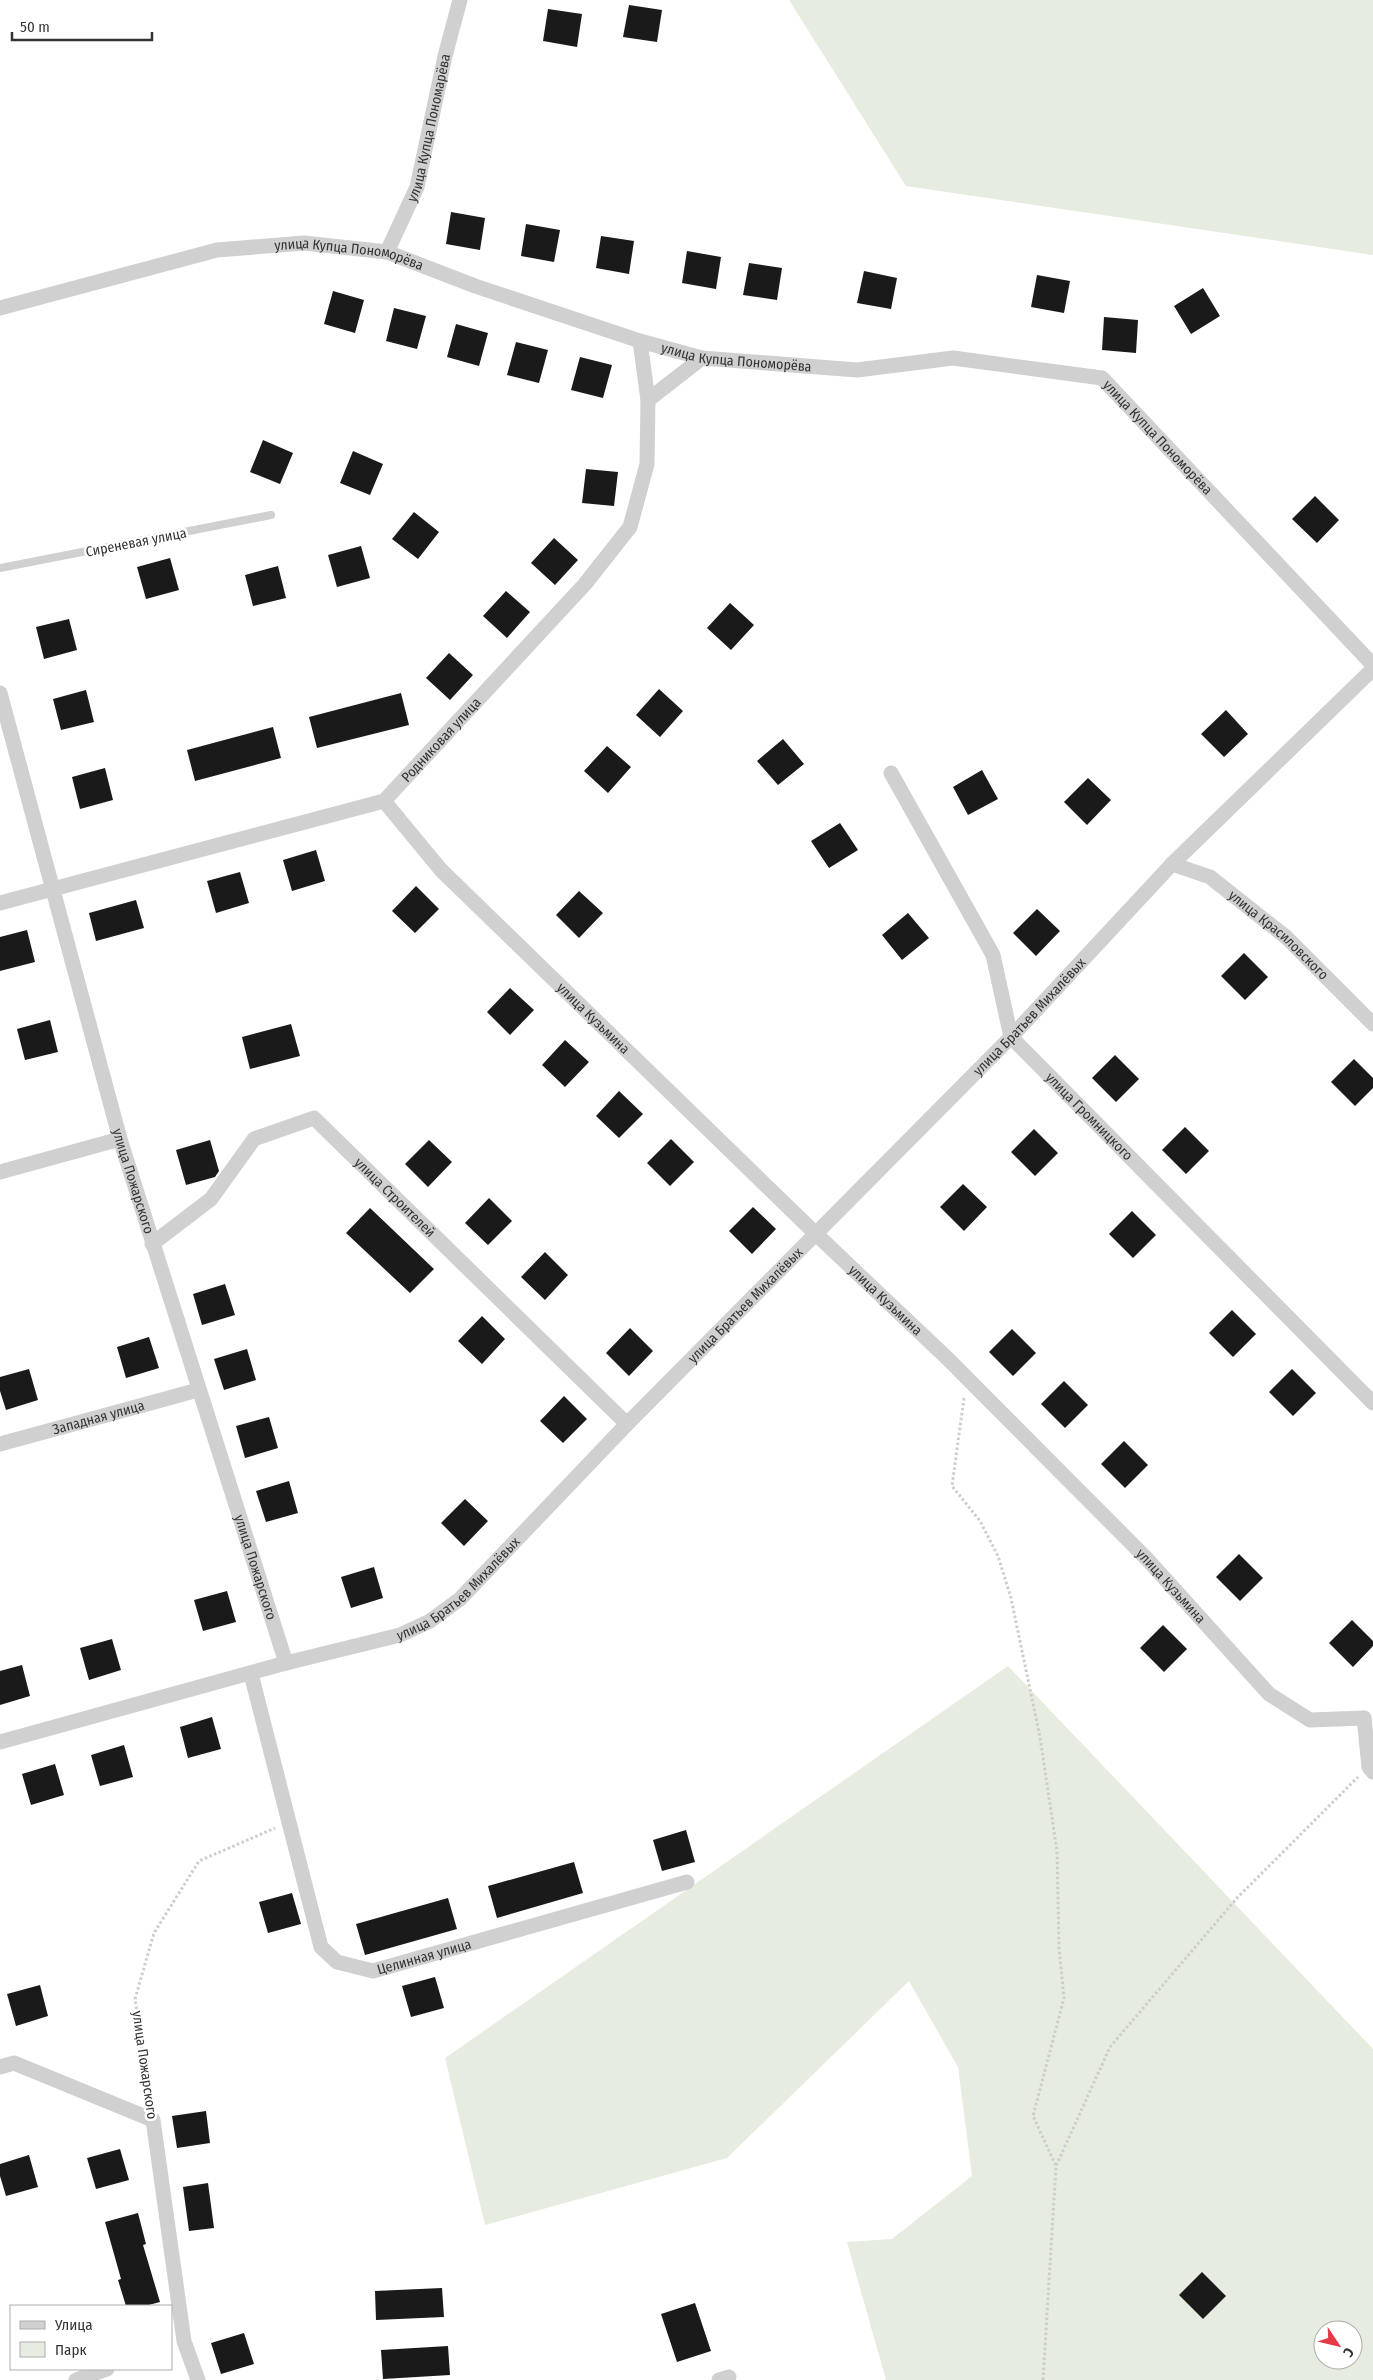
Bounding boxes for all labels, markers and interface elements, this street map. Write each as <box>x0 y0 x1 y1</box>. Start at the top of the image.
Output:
scale bar <box>12 10 152 42</box>
text: 50 m <box>20 18 50 36</box>
street label: улица Купца Пономарёва <box>403 52 454 205</box>
street label: улица Купца Пономорёва <box>274 235 426 274</box>
street label: улица Купца Пономорёва <box>659 339 812 375</box>
street label: улица Купца Пономорёва <box>1099 377 1216 499</box>
street label: Сиреневая улица <box>84 524 188 561</box>
street label: Родниковая улица <box>398 694 485 786</box>
street label: улица Красиловского <box>1225 887 1332 983</box>
street label: улица Братьев Михалёвых <box>970 954 1090 1079</box>
street label: улица Кузьмина <box>553 979 633 1058</box>
street label: улица Громницкого <box>1042 1069 1136 1164</box>
street label: улица Пожарского <box>109 1127 157 1236</box>
street label: улица Строителей <box>351 1154 439 1241</box>
street label: улица Братьев Михалёвых <box>684 1243 807 1367</box>
street label: улица Кузьмина <box>845 1261 926 1339</box>
street label: Западная улица <box>51 1397 147 1438</box>
street label: улица Пожарского <box>231 1513 280 1622</box>
street label: улица Братьев Михалёвых <box>395 1533 524 1644</box>
street label: улица Кузьмина <box>1132 1545 1209 1627</box>
street label: Целинная улица <box>375 1936 473 1978</box>
street label: улица Пожарского <box>128 2010 161 2120</box>
legend <box>10 2305 172 2370</box>
text: Улица <box>54 2316 93 2334</box>
north arrow <box>1313 2320 1363 2370</box>
text: Парк <box>55 2341 86 2359</box>
text: С <box>1339 2344 1357 2361</box>

